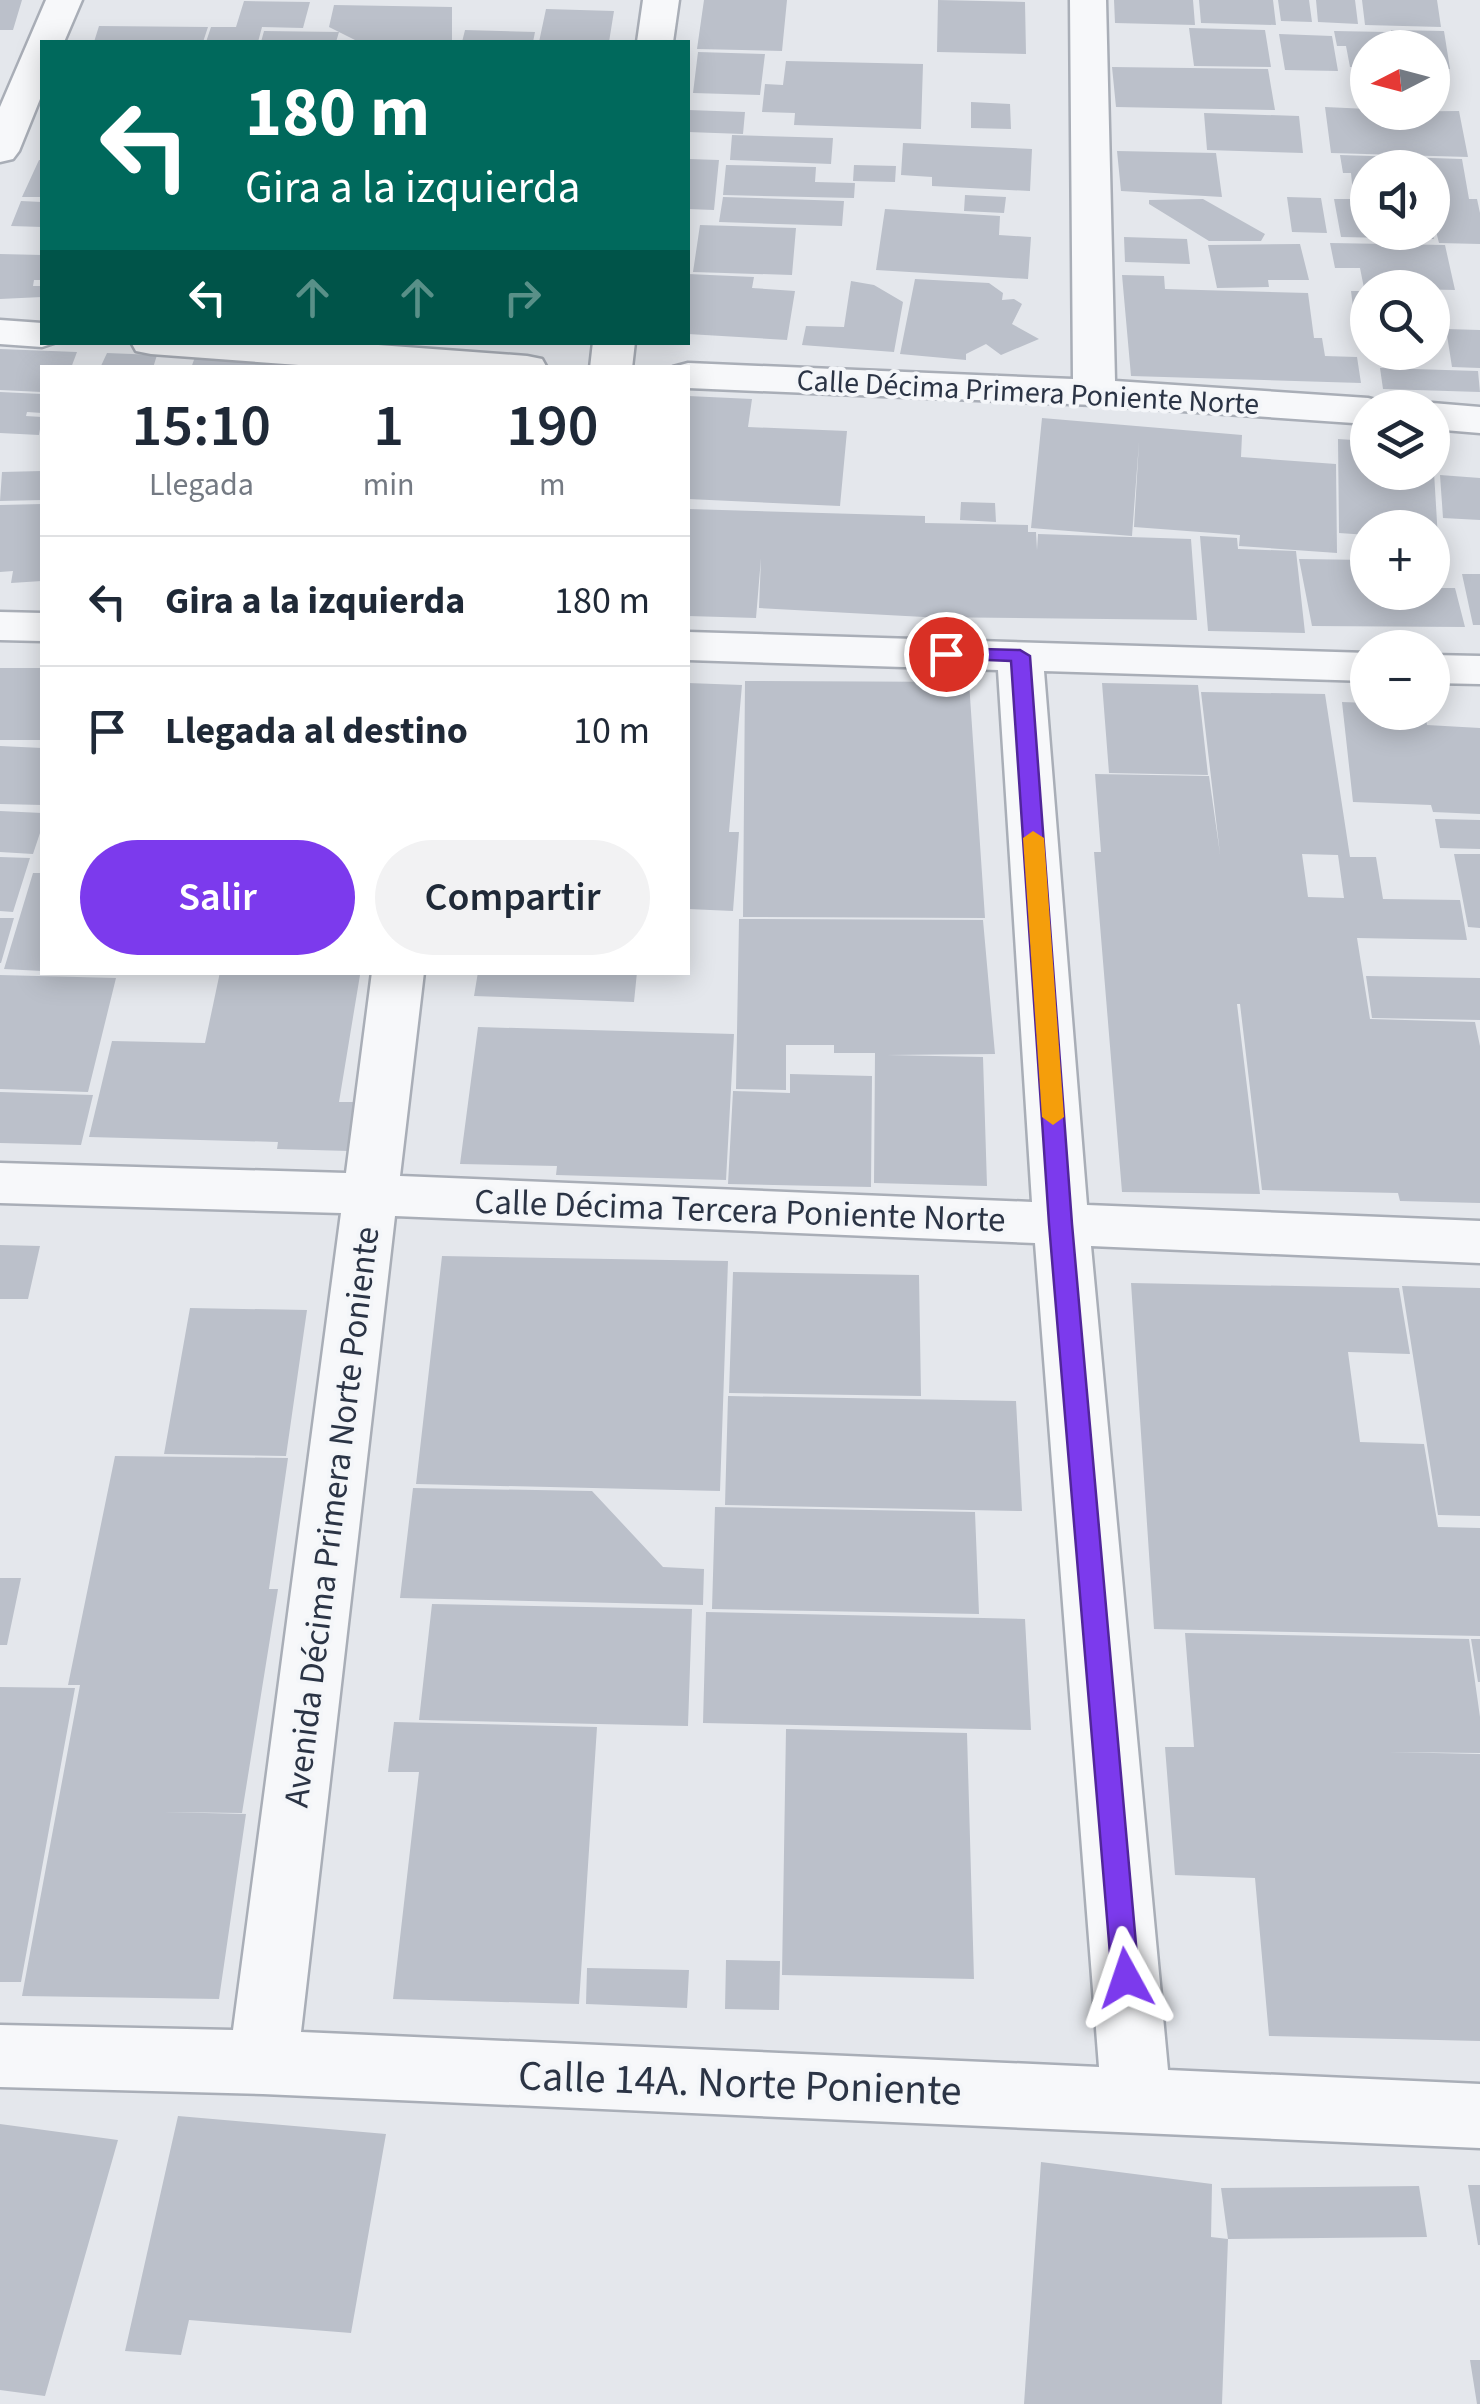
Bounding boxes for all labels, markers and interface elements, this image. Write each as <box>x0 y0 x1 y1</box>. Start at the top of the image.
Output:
north arrow <box>1350 30 1450 130</box>
map controls <box>1350 30 1450 730</box>
text: 180 m <box>245 63 430 163</box>
icon: left <box>80 80 210 210</box>
button: sound <box>1350 150 1450 250</box>
text: Gira a la izquierda <box>245 156 580 220</box>
icon: left <box>180 270 235 325</box>
icon: ahead <box>285 270 340 325</box>
icon: ahead <box>390 270 445 325</box>
icon: right <box>495 270 550 325</box>
button: search <box>1350 270 1450 370</box>
street label: Calle Décima Primera Poniente Norte <box>796 359 1260 426</box>
text: 15:10 <box>132 384 271 469</box>
text: 1 <box>373 384 404 469</box>
text: 190 <box>506 384 598 469</box>
button: layers <box>1350 390 1450 490</box>
text: Llegada <box>149 462 254 508</box>
text: min <box>363 462 415 508</box>
text: m <box>539 462 566 508</box>
button: + <box>1350 510 1450 610</box>
icon: left <box>80 574 135 629</box>
text: Gira a la izquierda <box>165 574 465 628</box>
text: 180 m <box>554 574 650 628</box>
pin <box>904 612 989 697</box>
icon: arrive <box>919 627 974 682</box>
button: − <box>1350 630 1450 730</box>
icon: arrive <box>80 704 135 759</box>
text: Llegada al destino <box>165 704 468 758</box>
text: 10 m <box>573 704 650 758</box>
button: Salir <box>80 840 355 955</box>
button: Compartir <box>375 840 650 955</box>
street label: Calle Décima Tercera Poniente Norte <box>474 1177 1006 1245</box>
street label: Avenida Décima Primera Norte Poniente <box>272 1224 392 1810</box>
position arrow <box>1074 1926 1178 2030</box>
street label: Calle 14A. Norte Poniente <box>517 2046 963 2122</box>

